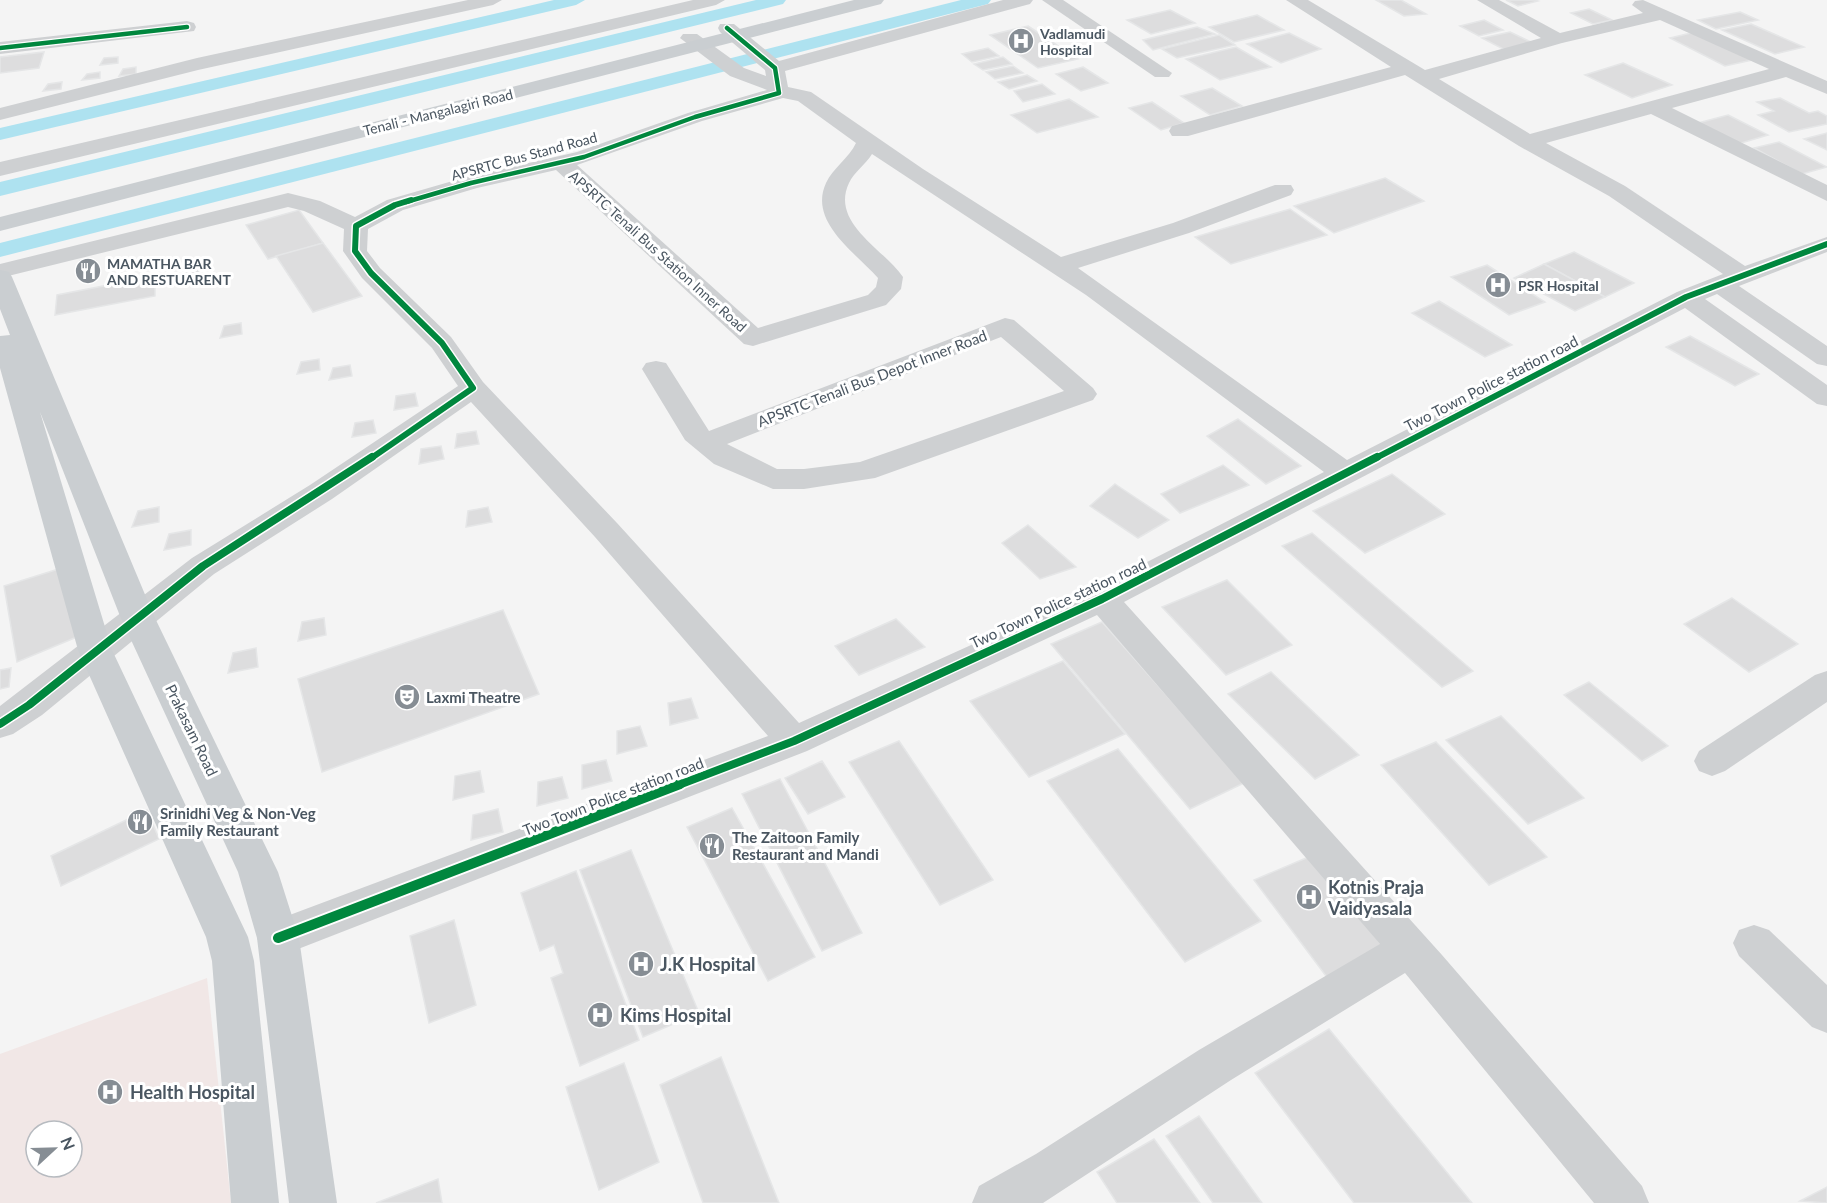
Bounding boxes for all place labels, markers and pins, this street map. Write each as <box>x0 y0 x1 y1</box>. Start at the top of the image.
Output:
place label: Vadlamudi Hospital <box>1039 25 1105 58</box>
hospital icon: Vadlamudi Hospital <box>1006 26 1036 56</box>
place label: MAMATHA BAR AND RESTUARENT <box>106 255 231 288</box>
restaurant icon: MAMATHA BAR AND RESTUARENT <box>73 256 103 286</box>
hospital icon: PSR Hospital <box>1483 270 1513 300</box>
place label: PSR Hospital <box>1518 277 1599 294</box>
theatre icon: Laxmi Theatre <box>392 682 422 712</box>
place label: Laxmi Theatre <box>426 688 521 706</box>
place label: Srinidhi Veg & Non-Veg Family Restaurant <box>160 804 316 839</box>
restaurant icon: Srinidhi Veg & Non-Veg Family Restaurant <box>125 807 155 837</box>
place label: The Zaitoon Family Restaurant and Mandi <box>732 828 879 863</box>
restaurant icon: The Zaitoon Family Restaurant and Mandi <box>697 831 727 861</box>
place label: Kotnis Praja Vaidyasala <box>1327 876 1424 919</box>
hospital icon: Kotnis Praja Vaidyasala <box>1294 882 1324 912</box>
hospital icon: J.K Hospital <box>626 949 656 979</box>
place label: J.K Hospital <box>660 953 756 975</box>
hospital icon: Kims Hospital <box>585 1000 615 1030</box>
place label: Kims Hospital <box>620 1004 731 1026</box>
hospital icon: Health Hospital <box>95 1077 125 1107</box>
place label: Health Hospital <box>130 1081 255 1103</box>

